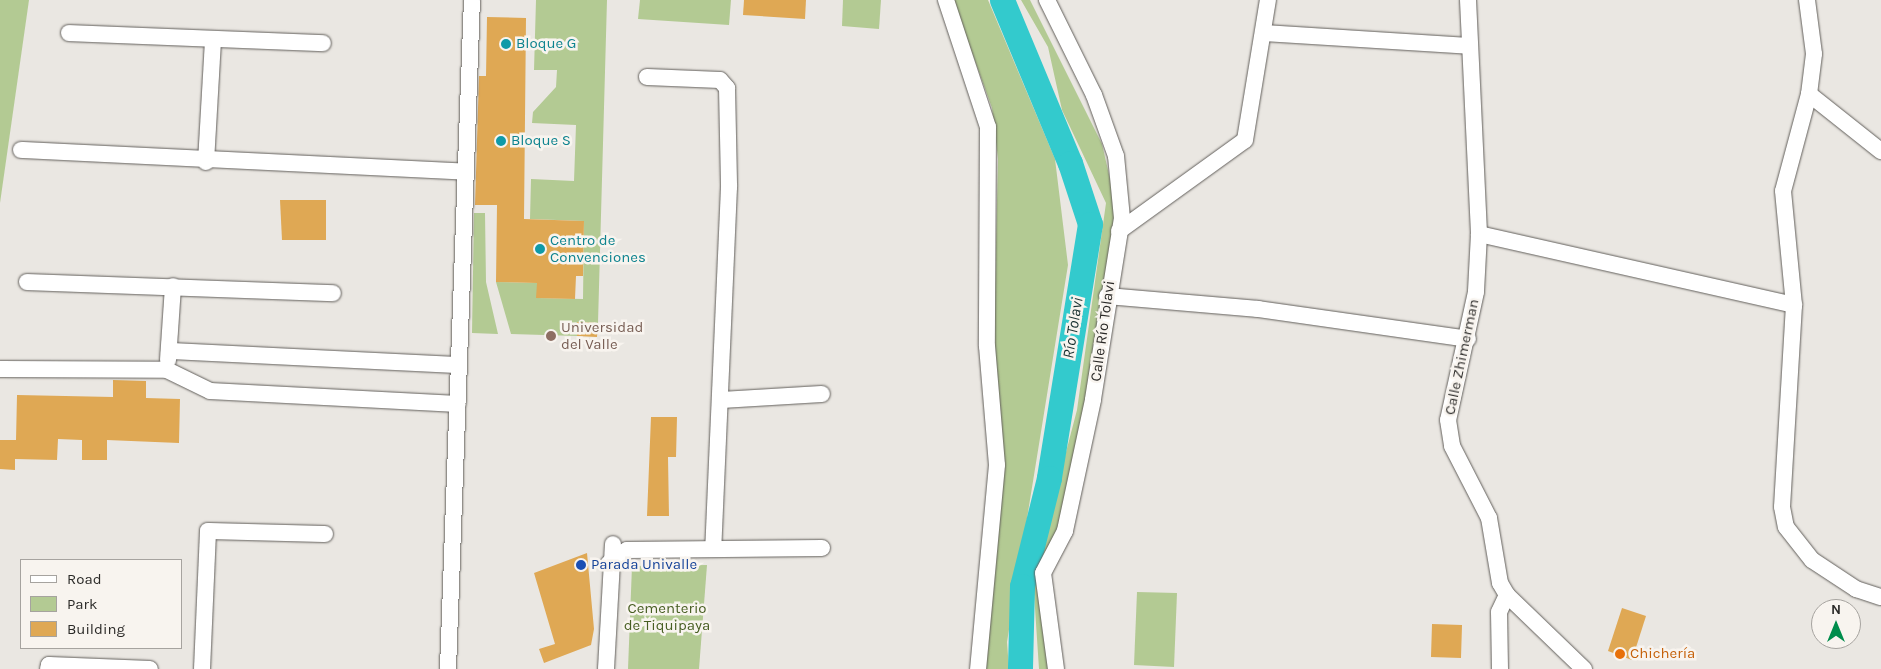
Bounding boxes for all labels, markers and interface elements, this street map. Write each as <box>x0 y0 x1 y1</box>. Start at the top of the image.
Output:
place label: Bloque G <box>516 35 576 53</box>
marker: Bloque G <box>500 38 512 50</box>
place label: Bloque S <box>511 132 571 150</box>
marker: Bloque S <box>495 135 507 147</box>
place label: Centro de Convenciones <box>550 231 646 266</box>
marker: Centro de Convenciones <box>534 243 546 255</box>
street label: Calle Río Tolavi <box>1087 279 1119 383</box>
water label: Río Tolavi <box>1059 296 1087 360</box>
street label: Calle Zhimerman <box>1441 297 1483 417</box>
place label: Universidad del Valle <box>561 318 643 353</box>
marker: Universidad del Valle <box>545 330 557 342</box>
place label: Parada Univalle <box>591 556 697 574</box>
legend <box>20 559 182 649</box>
marker: Parada Univalle <box>575 559 587 571</box>
text: Road <box>67 570 102 588</box>
text: Park <box>67 595 97 613</box>
park label: Cementerio de Tiquipaya <box>624 599 710 634</box>
north arrow <box>1811 599 1861 649</box>
text: N <box>1831 601 1841 618</box>
text: Building <box>67 620 125 638</box>
place label: Chichería <box>1630 645 1695 663</box>
marker: Chichería <box>1614 648 1626 660</box>

